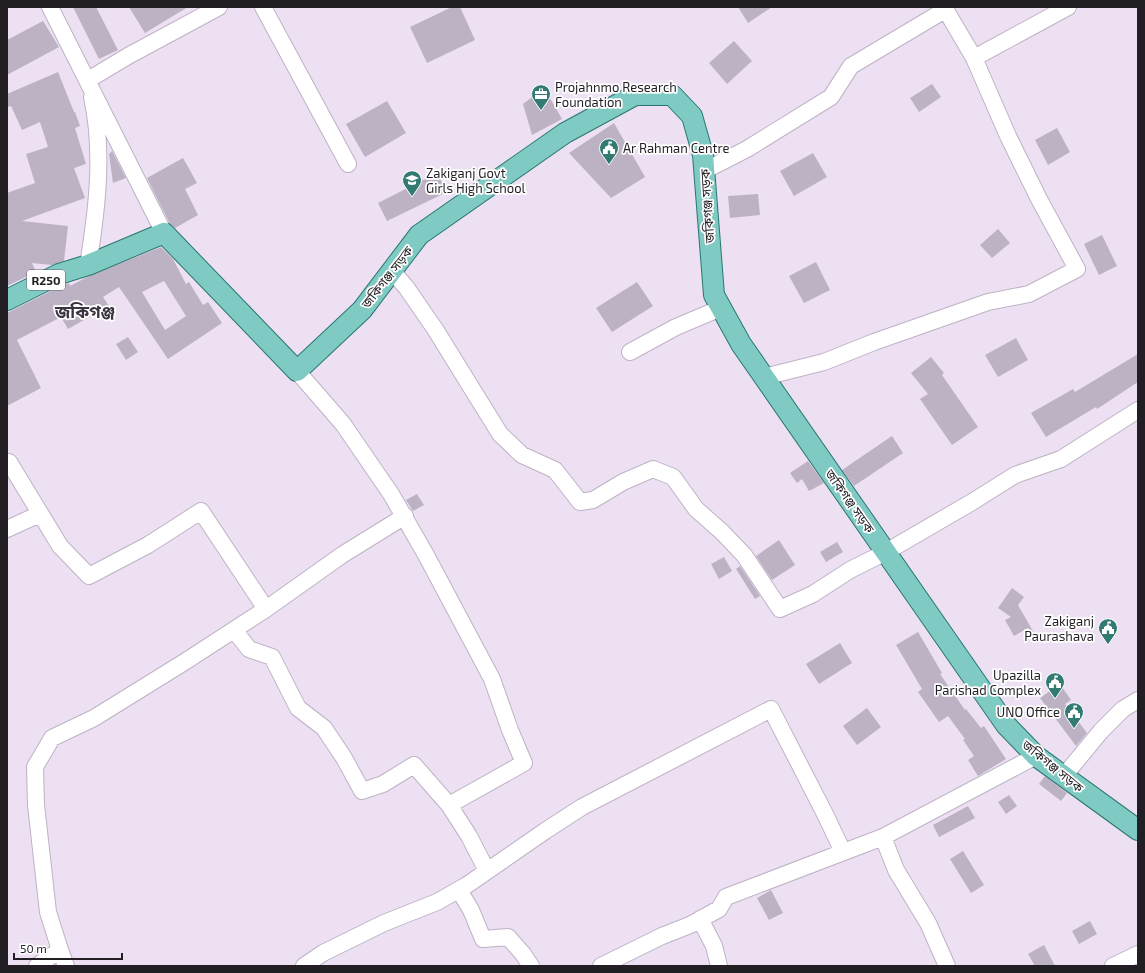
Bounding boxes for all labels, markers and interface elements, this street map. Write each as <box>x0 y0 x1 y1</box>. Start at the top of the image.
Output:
place label: Projahnmo Research Foundation <box>555 79 677 110</box>
office icon: Projahnmo Research Foundation <box>530 83 552 111</box>
public building icon: Ar Rahman Centre <box>598 137 620 165</box>
place label: Ar Rahman Centre <box>623 140 730 156</box>
place label: Zakiganj Govt Girls High School <box>426 165 526 196</box>
street label: জকিগঞ্জ সড়ক <box>696 168 718 245</box>
school or university icon: Zakiganj Govt Girls High School <box>401 169 423 197</box>
street label: জকিগঞ্জ সড়ক <box>357 242 416 312</box>
road number: R250 <box>27 270 65 290</box>
district label: জকিগঞ্জ <box>54 301 115 321</box>
street label: জকিগঞ্জ সড়ক <box>822 465 878 536</box>
place label: Zakiganj Paurashava <box>1024 613 1094 644</box>
public building icon: Zakiganj Paurashava <box>1097 617 1119 645</box>
place label: Upazilla Parishad Complex <box>935 667 1041 698</box>
public building icon: Upazilla Parishad Complex <box>1044 671 1066 699</box>
public building icon: UNO Office <box>1063 701 1085 729</box>
place label: UNO Office <box>997 704 1060 720</box>
street label: জকিগঞ্জ সড়ক <box>1018 736 1087 796</box>
scale bar <box>14 935 122 961</box>
text: 50 m <box>20 941 47 955</box>

